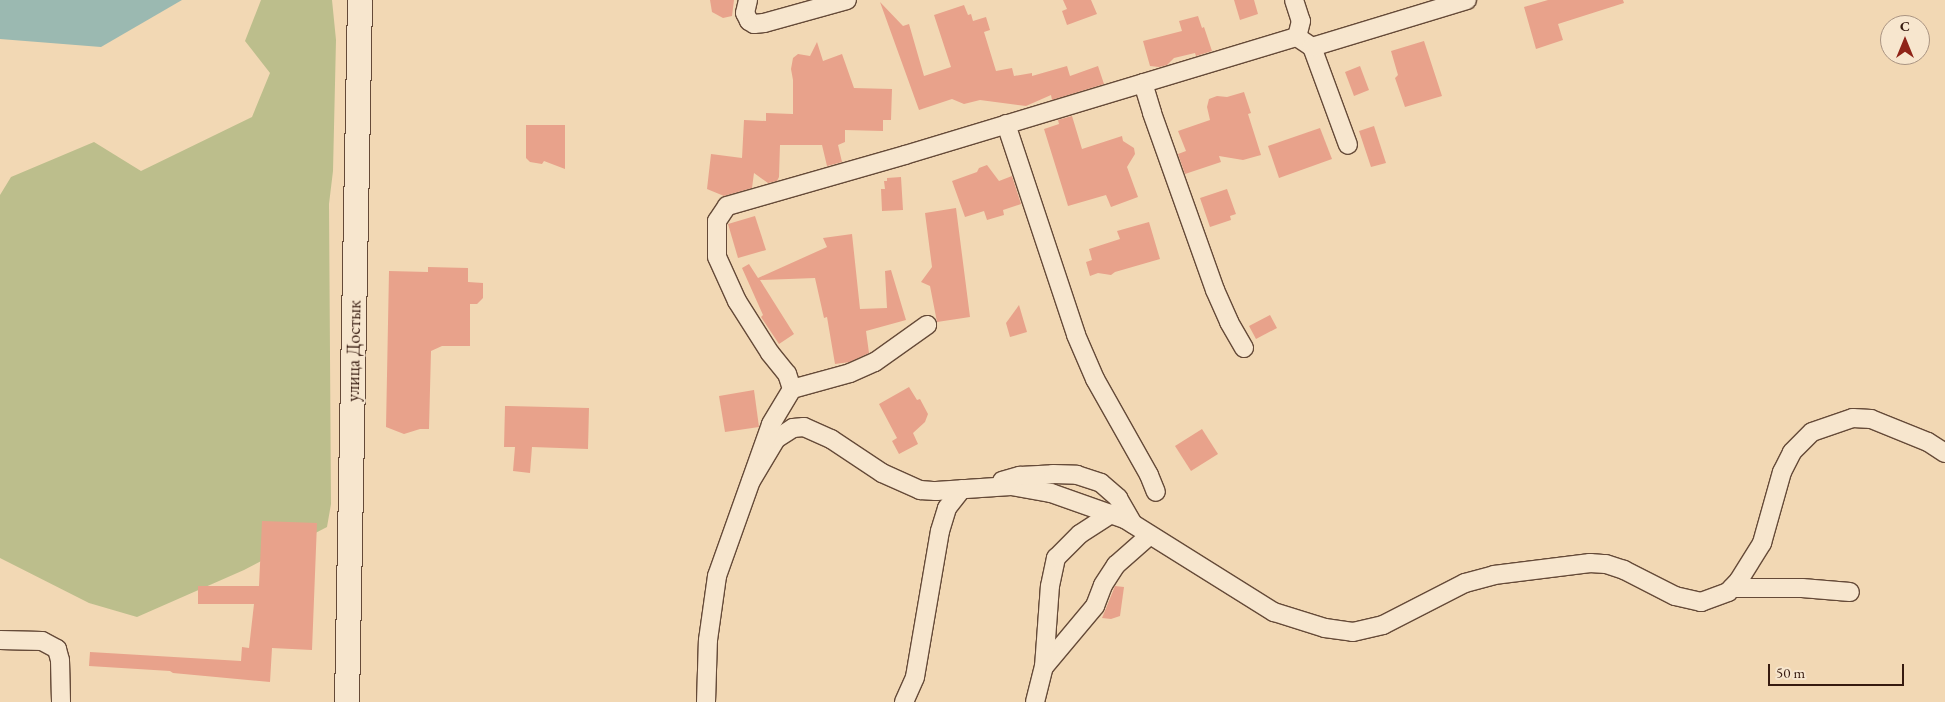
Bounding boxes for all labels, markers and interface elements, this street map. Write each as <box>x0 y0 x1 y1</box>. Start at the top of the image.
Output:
north arrow <box>1880 15 1930 65</box>
text: С <box>1900 17 1910 35</box>
street label: улица Достык <box>342 300 366 402</box>
scale bar <box>1770 654 1906 686</box>
text: 50 m <box>1776 663 1805 682</box>

